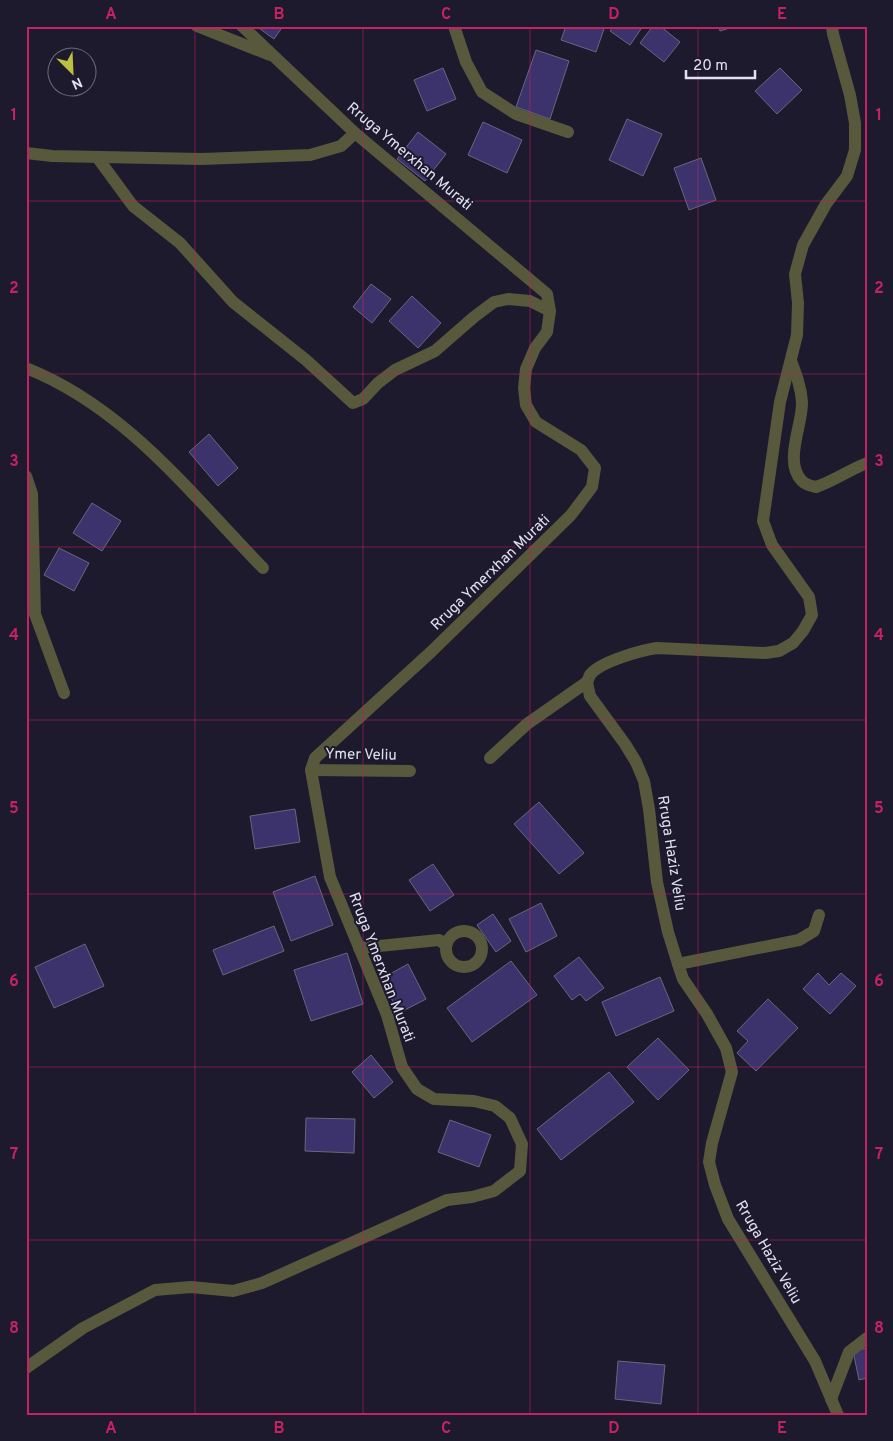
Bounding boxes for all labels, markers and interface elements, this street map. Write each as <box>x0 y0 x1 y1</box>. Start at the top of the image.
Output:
text: A <box>105 5 117 25</box>
text: B <box>273 5 285 25</box>
text: C <box>441 5 451 25</box>
text: D <box>608 5 620 25</box>
text: E <box>777 5 787 25</box>
north arrow <box>48 48 98 98</box>
scale bar <box>686 48 754 80</box>
text: 20 m <box>693 57 728 76</box>
text: N <box>69 73 85 92</box>
street label: Rruga Ymerxhan Murati <box>342 99 476 215</box>
text: 1 <box>11 106 17 126</box>
text: 1 <box>876 106 882 126</box>
text: 2 <box>9 279 19 299</box>
text: 2 <box>874 279 884 299</box>
text: 3 <box>9 452 19 472</box>
text: 3 <box>874 452 884 472</box>
street label: Rruga Ymerxhan Murati <box>427 511 555 635</box>
text: 4 <box>9 626 19 646</box>
text: 4 <box>874 626 884 646</box>
street label: Ymer Veliu <box>325 745 397 766</box>
street label: Rruga Haziz Veliu <box>652 794 689 912</box>
text: 5 <box>9 799 19 819</box>
text: 5 <box>874 799 884 819</box>
street label: Rruga Ymerxhan Murati <box>343 890 418 1045</box>
text: 6 <box>9 972 19 992</box>
text: 6 <box>874 972 884 992</box>
text: 7 <box>10 1145 18 1165</box>
text: 7 <box>875 1145 883 1165</box>
street label: Rruga Haziz Veliu <box>730 1198 805 1308</box>
text: 8 <box>9 1319 19 1339</box>
text: 8 <box>874 1319 884 1339</box>
text: A <box>105 1419 117 1439</box>
text: B <box>273 1419 285 1439</box>
text: C <box>441 1419 451 1439</box>
text: D <box>608 1419 620 1439</box>
text: E <box>777 1419 787 1439</box>

